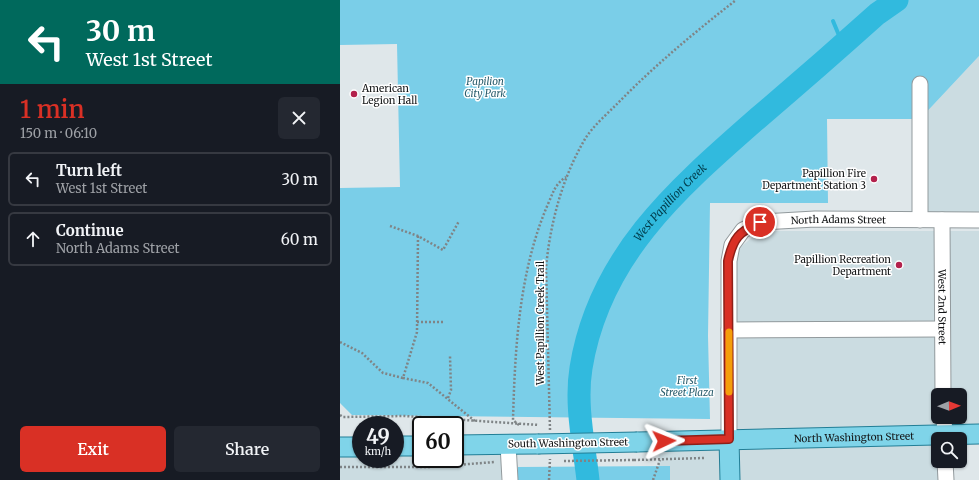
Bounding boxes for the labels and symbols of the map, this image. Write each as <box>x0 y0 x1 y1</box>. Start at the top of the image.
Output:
park label: Papilion City Park <box>464 75 506 100</box>
place label: American Legion Hall <box>361 82 417 107</box>
marker: American Legion Hall <box>349 89 359 99</box>
water label: West Papillion Creek <box>631 161 709 244</box>
place label: Papillion Fire Department Station 3 <box>762 167 866 192</box>
marker: Papillion Fire Department Station 3 <box>869 174 879 184</box>
pin <box>743 205 777 239</box>
street label: North Adams Street <box>790 212 886 227</box>
place label: Papillion Recreation Department <box>794 253 891 278</box>
marker: Papillion Recreation Department <box>894 260 904 270</box>
street label: West Papillion Creek Trail <box>534 261 547 386</box>
street label: West 2nd Street <box>936 268 949 345</box>
park label: First Street Plaza <box>660 374 714 399</box>
north arrow <box>931 388 967 424</box>
speed limit sign: 60 <box>412 416 464 468</box>
position arrow <box>643 420 685 462</box>
street label: North Washington Street <box>794 429 914 445</box>
street label: South Washington Street <box>508 435 628 451</box>

